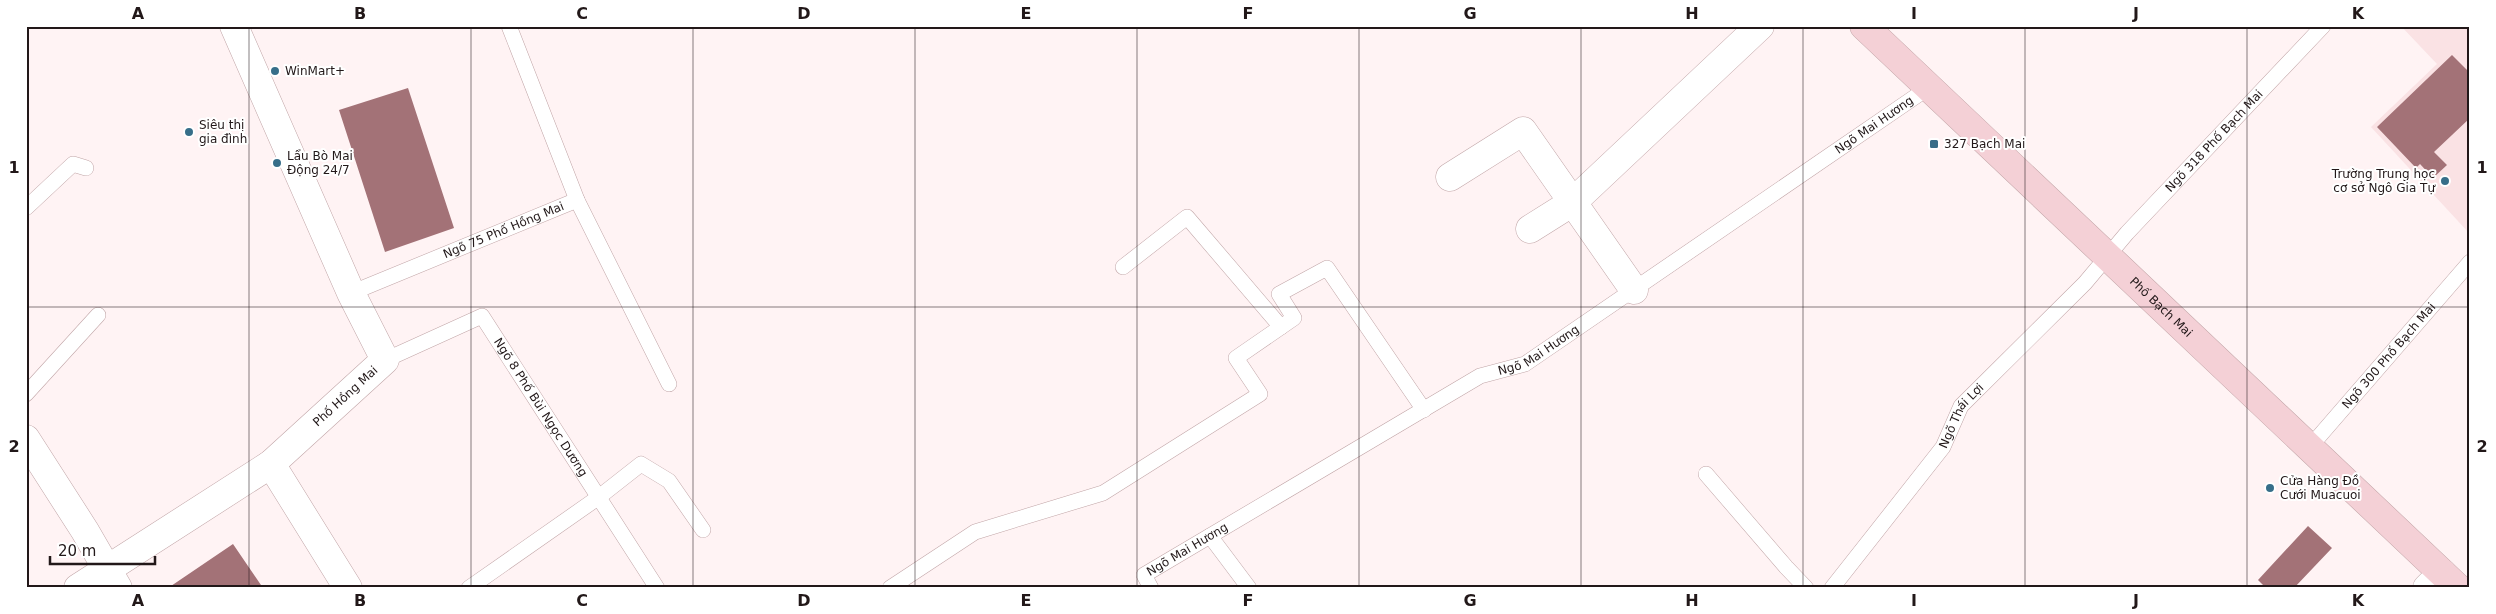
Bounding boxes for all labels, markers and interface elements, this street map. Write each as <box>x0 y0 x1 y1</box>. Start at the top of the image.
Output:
text: A <box>132 4 145 23</box>
text: B <box>354 4 366 23</box>
text: C <box>576 4 588 23</box>
text: D <box>797 4 811 23</box>
text: E <box>1021 4 1031 23</box>
text: F <box>1243 4 1253 23</box>
text: G <box>1463 4 1477 23</box>
text: H <box>1685 4 1699 23</box>
text: I <box>1911 4 1917 23</box>
text: J <box>2132 4 2139 23</box>
text: K <box>2352 4 2365 23</box>
place label: WinMart+ <box>285 64 345 78</box>
marker: WinMart+ <box>269 65 281 77</box>
street label: Ngõ 318 Phố Bạch Mai <box>2163 87 2266 195</box>
street label: Ngõ Mai Hương <box>1832 93 1916 157</box>
place label: Siêu thị gia đình <box>199 118 247 146</box>
marker: Siêu thị gia đình <box>183 126 195 138</box>
place label: 327 Bạch Mai <box>1944 137 2025 151</box>
marker: 327 Bạch Mai <box>1928 138 1940 150</box>
place label: Lẩu Bò Mai Động 24/7 <box>287 149 353 177</box>
marker: Lẩu Bò Mai Động 24/7 <box>271 157 283 169</box>
text: 1 <box>8 158 20 177</box>
text: 1 <box>2476 158 2488 177</box>
place label: Trường Trung học cơ sở Ngô Gia Tự <box>2331 167 2436 195</box>
marker: Trường Trung học cơ sở Ngô Gia Tự <box>2439 175 2451 187</box>
street label: Ngõ 75 Phố Hồng Mai <box>441 199 566 261</box>
street label: Phố Bạch Mai <box>2127 274 2195 340</box>
street label: Ngõ 300 Phố Bạch Mai <box>2339 300 2438 411</box>
street label: Ngõ Mai Hương <box>1496 322 1582 378</box>
street label: Ngõ 8 Phố Bùi Ngọc Dương <box>491 335 590 479</box>
street label: Phố Hồng Mai <box>310 363 381 429</box>
street label: Ngõ Thái Lợi <box>1936 381 1987 451</box>
text: 2 <box>8 437 20 456</box>
text: 2 <box>2476 437 2488 456</box>
place label: Cửa Hàng Đồ Cưới Muacuoi <box>2280 474 2361 502</box>
marker: Cửa Hàng Đồ Cưới Muacuoi <box>2264 482 2276 494</box>
street label: Ngõ Mai Hương <box>1144 520 1230 579</box>
scale bar <box>50 534 155 566</box>
text: 20 m <box>58 542 96 560</box>
text: A <box>132 591 145 610</box>
text: B <box>354 591 366 610</box>
text: C <box>576 591 588 610</box>
text: D <box>797 591 811 610</box>
text: E <box>1021 591 1031 610</box>
text: F <box>1243 591 1253 610</box>
text: G <box>1463 591 1477 610</box>
text: H <box>1685 591 1699 610</box>
text: I <box>1911 591 1917 610</box>
text: J <box>2132 591 2139 610</box>
text: K <box>2352 591 2365 610</box>

